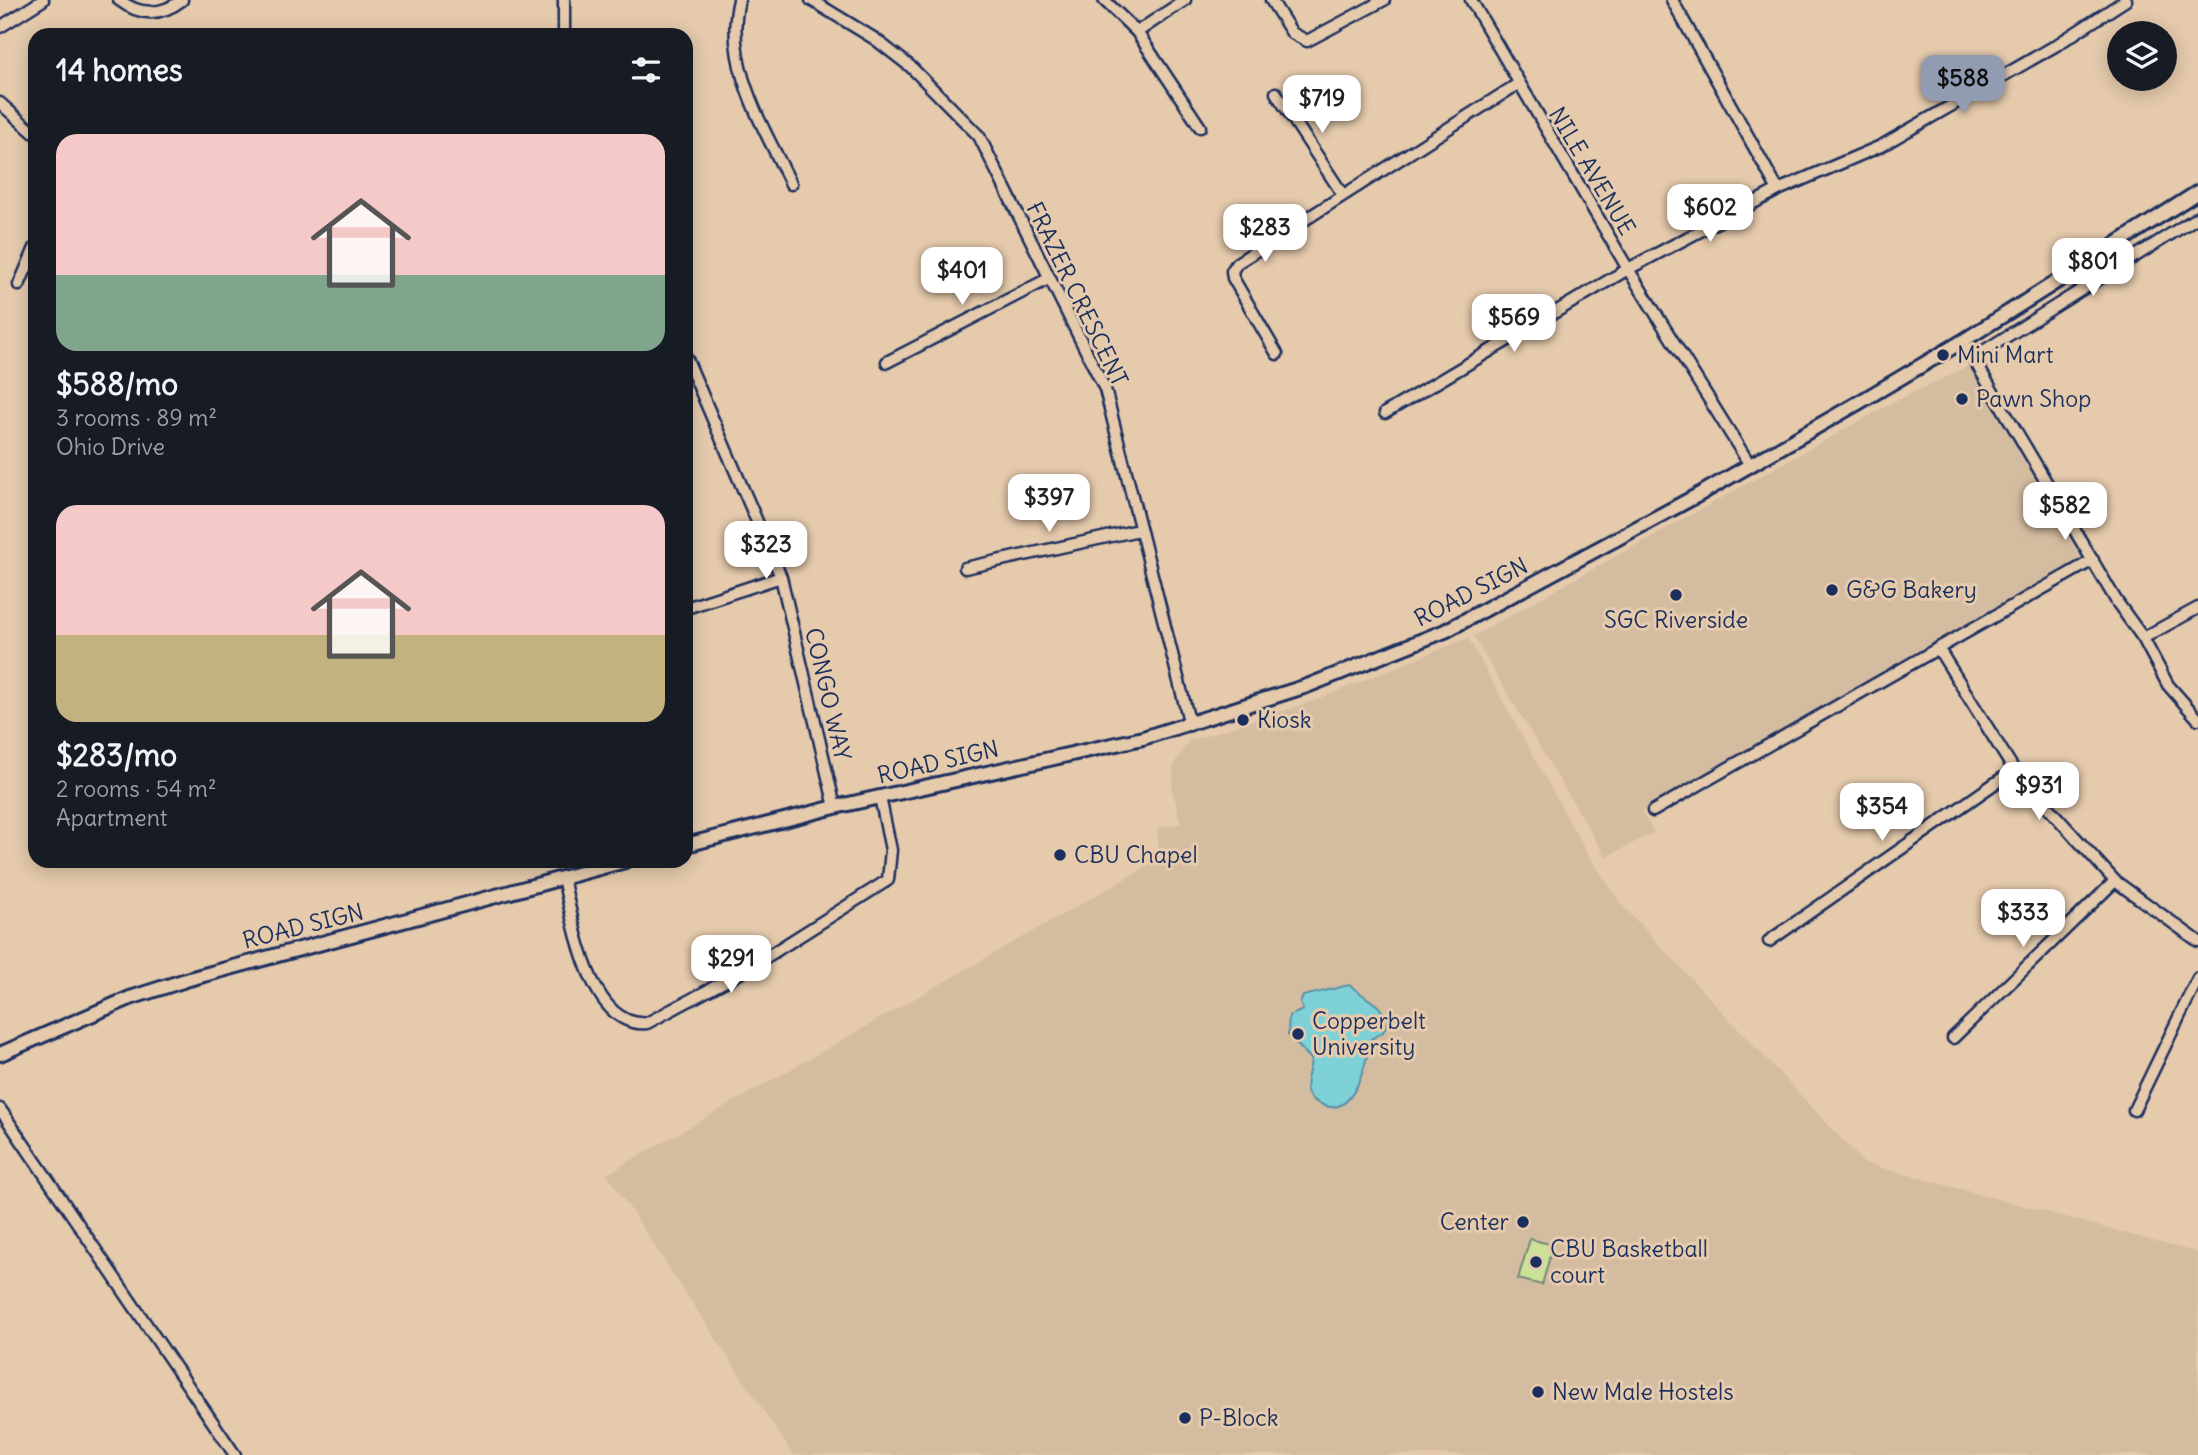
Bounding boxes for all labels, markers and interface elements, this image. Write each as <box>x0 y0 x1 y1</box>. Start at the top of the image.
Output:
map controls <box>2107 21 2177 91</box>
button: layers <box>2107 21 2177 91</box>
text: 14 homes <box>56 51 183 89</box>
icon: filters <box>627 51 665 89</box>
pin: $588 <box>1922 55 2004 115</box>
text: $588 <box>1937 63 1989 92</box>
pin: $719 <box>1281 76 1363 135</box>
text: $719 <box>1299 83 1345 112</box>
street label: NILE AVENUE <box>1543 101 1642 240</box>
icon: home <box>298 180 424 306</box>
pin: $602 <box>1669 184 1751 244</box>
text: $602 <box>1683 192 1737 221</box>
street label: FRAZER CRESCENT <box>1020 197 1135 391</box>
pin: $283 <box>1224 204 1306 264</box>
text: $283 <box>1239 212 1291 241</box>
pin: $801 <box>2052 238 2134 298</box>
text: $801 <box>2068 246 2118 275</box>
pin: $401 <box>921 247 1003 307</box>
text: $401 <box>937 255 987 284</box>
pin: $569 <box>1473 294 1555 354</box>
text: $569 <box>1488 302 1540 331</box>
place label: Mini Mart <box>1957 340 2054 369</box>
marker: Mini Mart <box>1935 347 1951 363</box>
text: $588/mo <box>56 365 178 403</box>
place label: Pawn Shop <box>1976 384 2091 413</box>
marker: Pawn Shop <box>1954 391 1970 407</box>
text: 3 rooms · 89 m² <box>56 403 217 432</box>
text: Ohio Drive <box>56 432 165 461</box>
pin: $397 <box>1008 475 1090 534</box>
text: $397 <box>1024 482 1074 511</box>
pin: $582 <box>2024 482 2106 542</box>
text: $582 <box>2039 490 2091 519</box>
pin: $323 <box>725 522 807 581</box>
text: $323 <box>740 529 792 558</box>
icon: home <box>298 551 424 677</box>
street label: ROAD SIGN <box>1409 551 1533 633</box>
place label: G&G Bakery <box>1846 575 1977 604</box>
marker: G&G Bakery <box>1824 582 1840 598</box>
marker: SGC Riverside <box>1668 587 1684 603</box>
place label: SGC Riverside <box>1604 605 1748 634</box>
street label: CONGO WAY <box>799 625 858 763</box>
place label: Kiosk <box>1257 705 1312 734</box>
marker: Kiosk <box>1235 712 1251 728</box>
street label: ROAD SIGN <box>874 733 1001 790</box>
text: $283/mo <box>56 736 177 774</box>
pin: $931 <box>1998 762 2080 822</box>
text: $931 <box>2015 770 2063 799</box>
text: 2 rooms · 54 m² <box>56 774 217 803</box>
pin: $354 <box>1841 784 1923 843</box>
text: $354 <box>1856 791 1908 820</box>
text: Apartment <box>56 803 168 832</box>
place label: CBU Chapel <box>1074 840 1198 869</box>
marker: CBU Chapel <box>1052 847 1068 863</box>
pin: $333 <box>1982 890 2064 949</box>
street label: ROAD SIGN <box>239 896 366 955</box>
text: $333 <box>1997 897 2049 926</box>
pin: $291 <box>690 936 772 995</box>
text: $291 <box>707 943 755 972</box>
place label: Copperbelt University <box>1312 1006 1426 1061</box>
marker: Copperbelt University <box>1290 1026 1306 1042</box>
place label: Center <box>1440 1207 1510 1236</box>
marker: Center <box>1515 1214 1531 1230</box>
place label: CBU Basketball court <box>1550 1234 1708 1289</box>
marker: CBU Basketball court <box>1528 1254 1544 1270</box>
place label: New Male Hostels <box>1552 1377 1734 1406</box>
marker: New Male Hostels <box>1530 1384 1546 1400</box>
place label: P-Block <box>1199 1403 1279 1432</box>
marker: P-Block <box>1177 1410 1193 1426</box>

